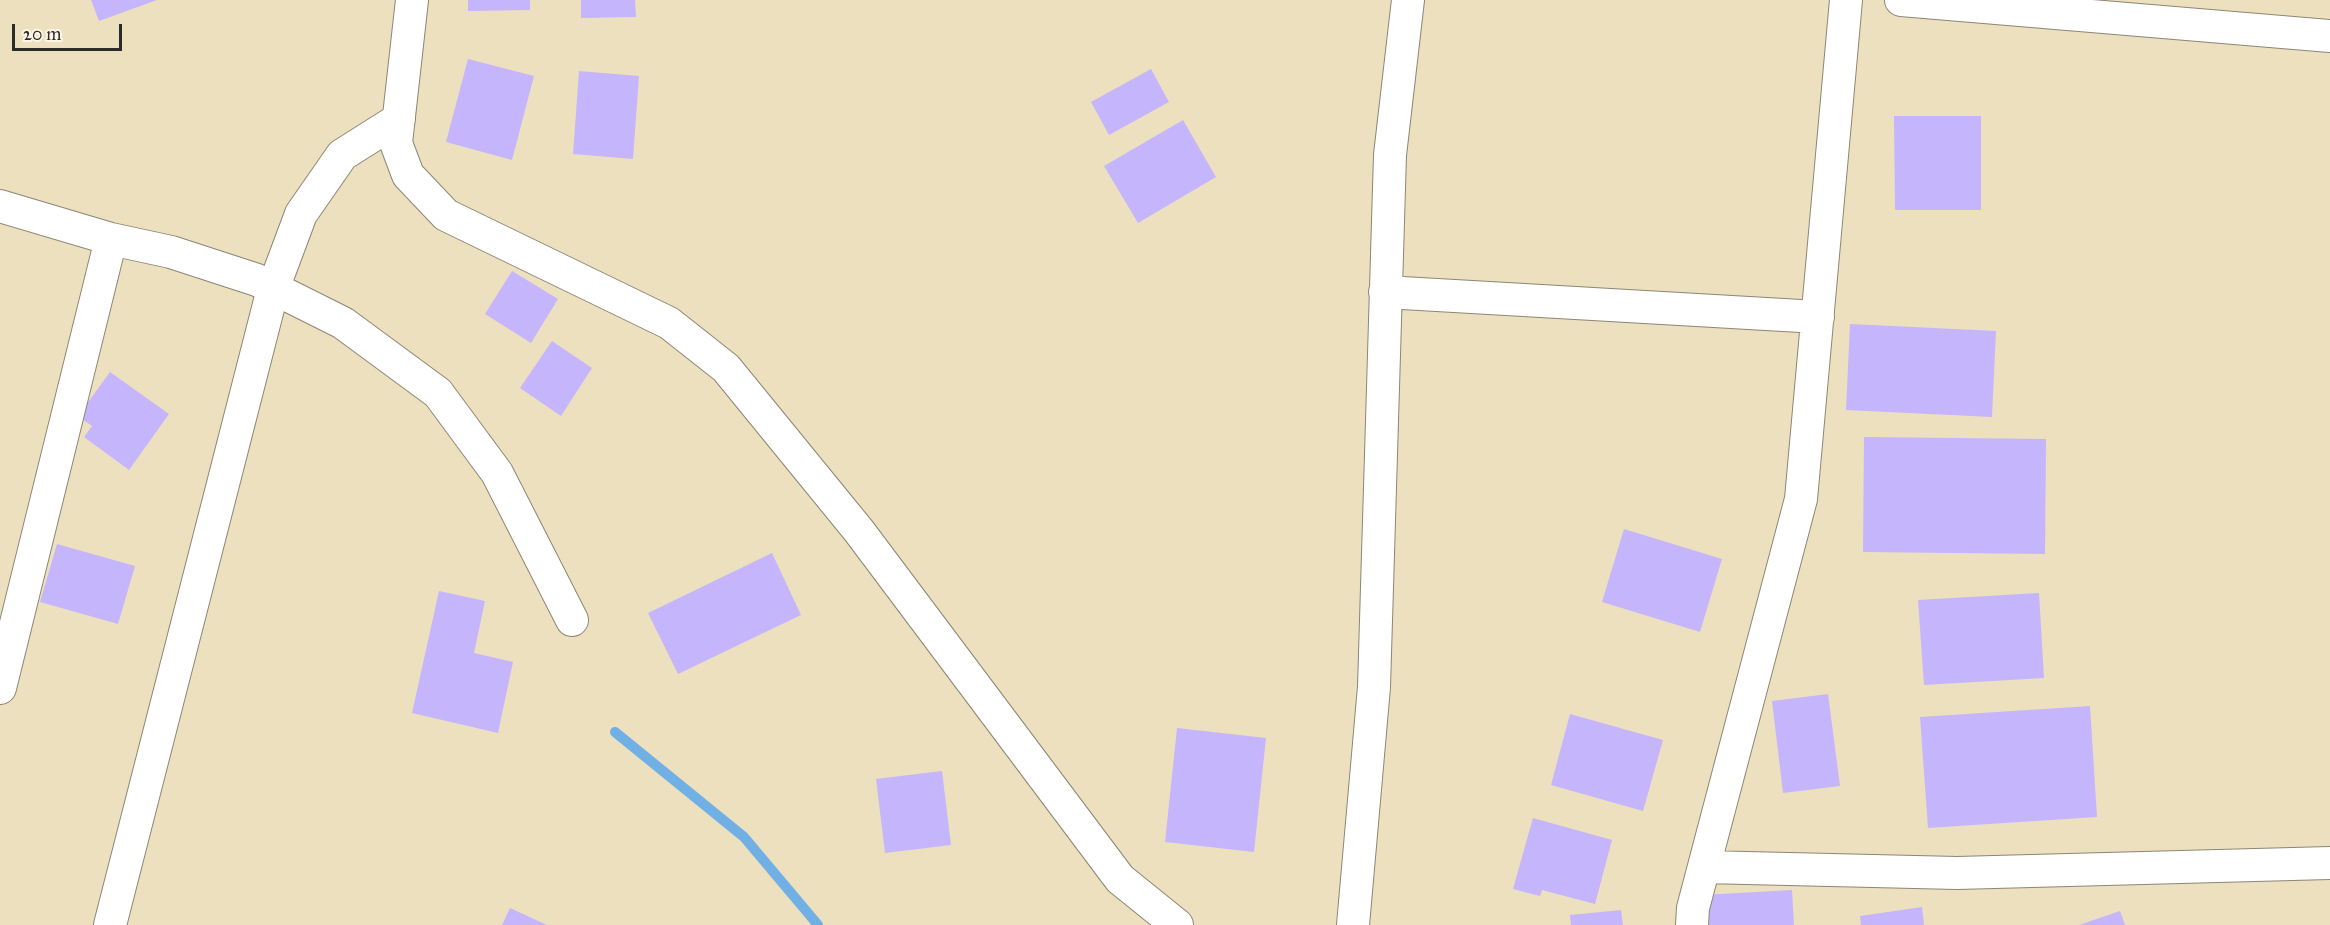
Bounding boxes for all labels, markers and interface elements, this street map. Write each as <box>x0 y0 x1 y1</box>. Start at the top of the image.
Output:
scale bar <box>15 12 124 50</box>
text: 20 m <box>23 23 61 45</box>

